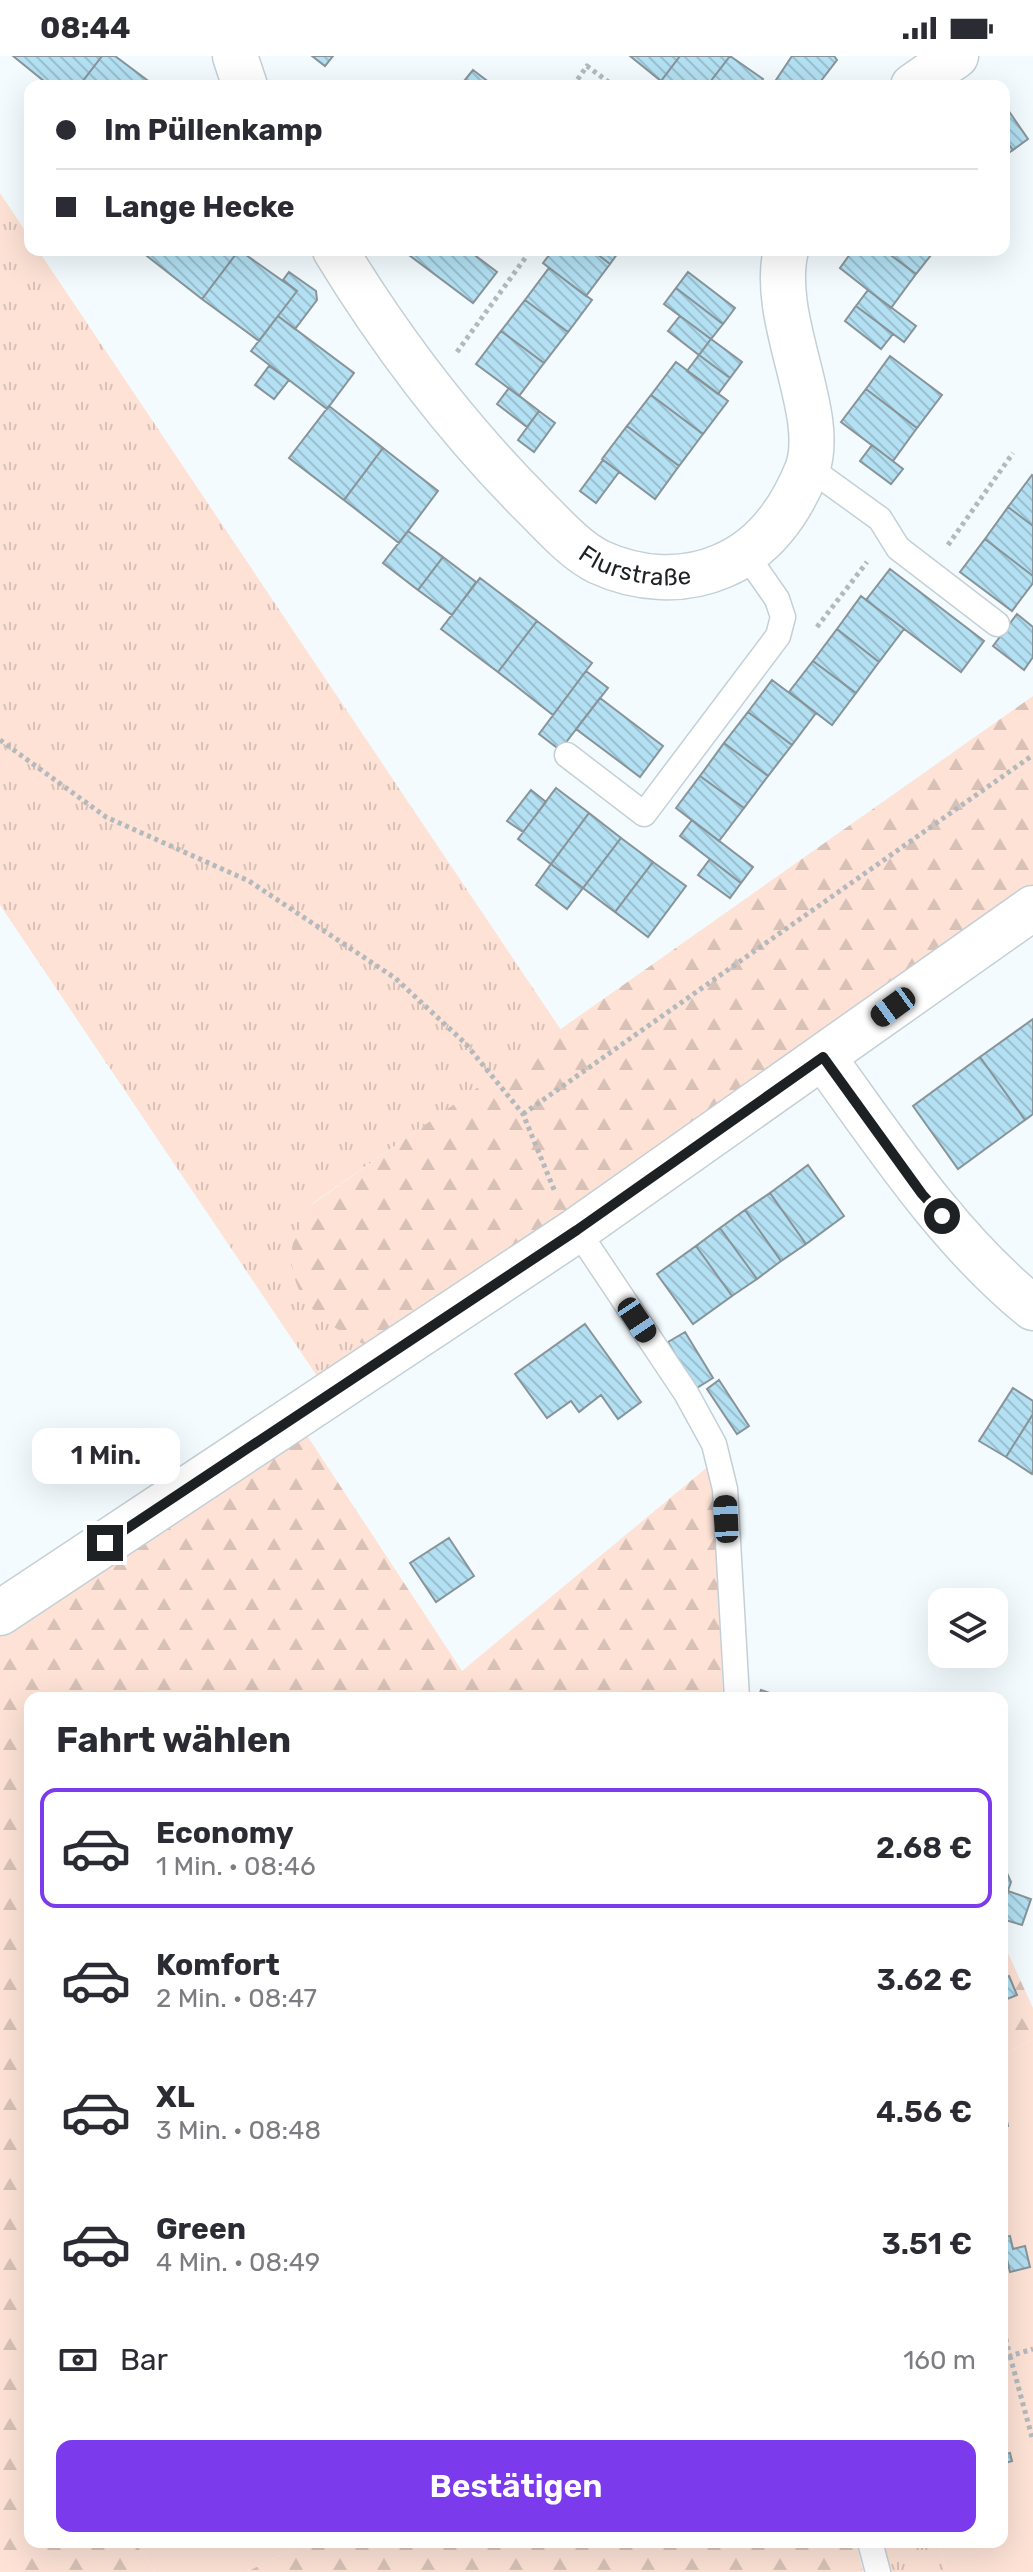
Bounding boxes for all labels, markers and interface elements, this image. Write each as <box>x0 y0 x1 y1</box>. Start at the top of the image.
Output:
text: 08:44 <box>40 10 130 46</box>
text: Im Püllenkamp <box>104 112 323 148</box>
text: Lange Hecke <box>104 189 295 225</box>
street label: Flurstraße <box>574 540 693 591</box>
car <box>867 983 919 1031</box>
route start <box>924 1198 960 1234</box>
car <box>614 1293 660 1347</box>
callout: 1 Min. <box>31 1427 179 1483</box>
text: 1 Min. <box>71 1440 141 1471</box>
car <box>713 1494 739 1544</box>
route end <box>87 1525 123 1561</box>
map controls <box>928 1588 1008 1668</box>
button: layers <box>928 1588 1008 1668</box>
text: Fahrt wählen <box>56 1718 291 1761</box>
icon: car <box>60 1812 132 1884</box>
text: Economy <box>156 1815 294 1851</box>
text: 2.68 € <box>876 1830 972 1866</box>
text: 1 Min. · 08:46 <box>156 1851 316 1882</box>
icon: car <box>60 1944 132 2016</box>
text: Komfort <box>156 1947 280 1983</box>
text: 3.62 € <box>877 1962 972 1998</box>
text: 2 Min. · 08:47 <box>156 1983 317 2014</box>
icon: car <box>60 2076 132 2148</box>
text: XL <box>156 2079 195 2115</box>
text: 4.56 € <box>876 2094 972 2130</box>
text: 3 Min. · 08:48 <box>156 2115 321 2146</box>
icon: car <box>60 2208 132 2280</box>
text: Green <box>156 2211 246 2247</box>
text: 3.51 € <box>881 2226 972 2262</box>
text: 4 Min. · 08:49 <box>156 2247 320 2278</box>
icon: cash <box>56 2338 100 2382</box>
text: Bar <box>120 2342 168 2378</box>
text: 160 m <box>903 2345 976 2376</box>
button: Bestätigen <box>56 2440 976 2532</box>

